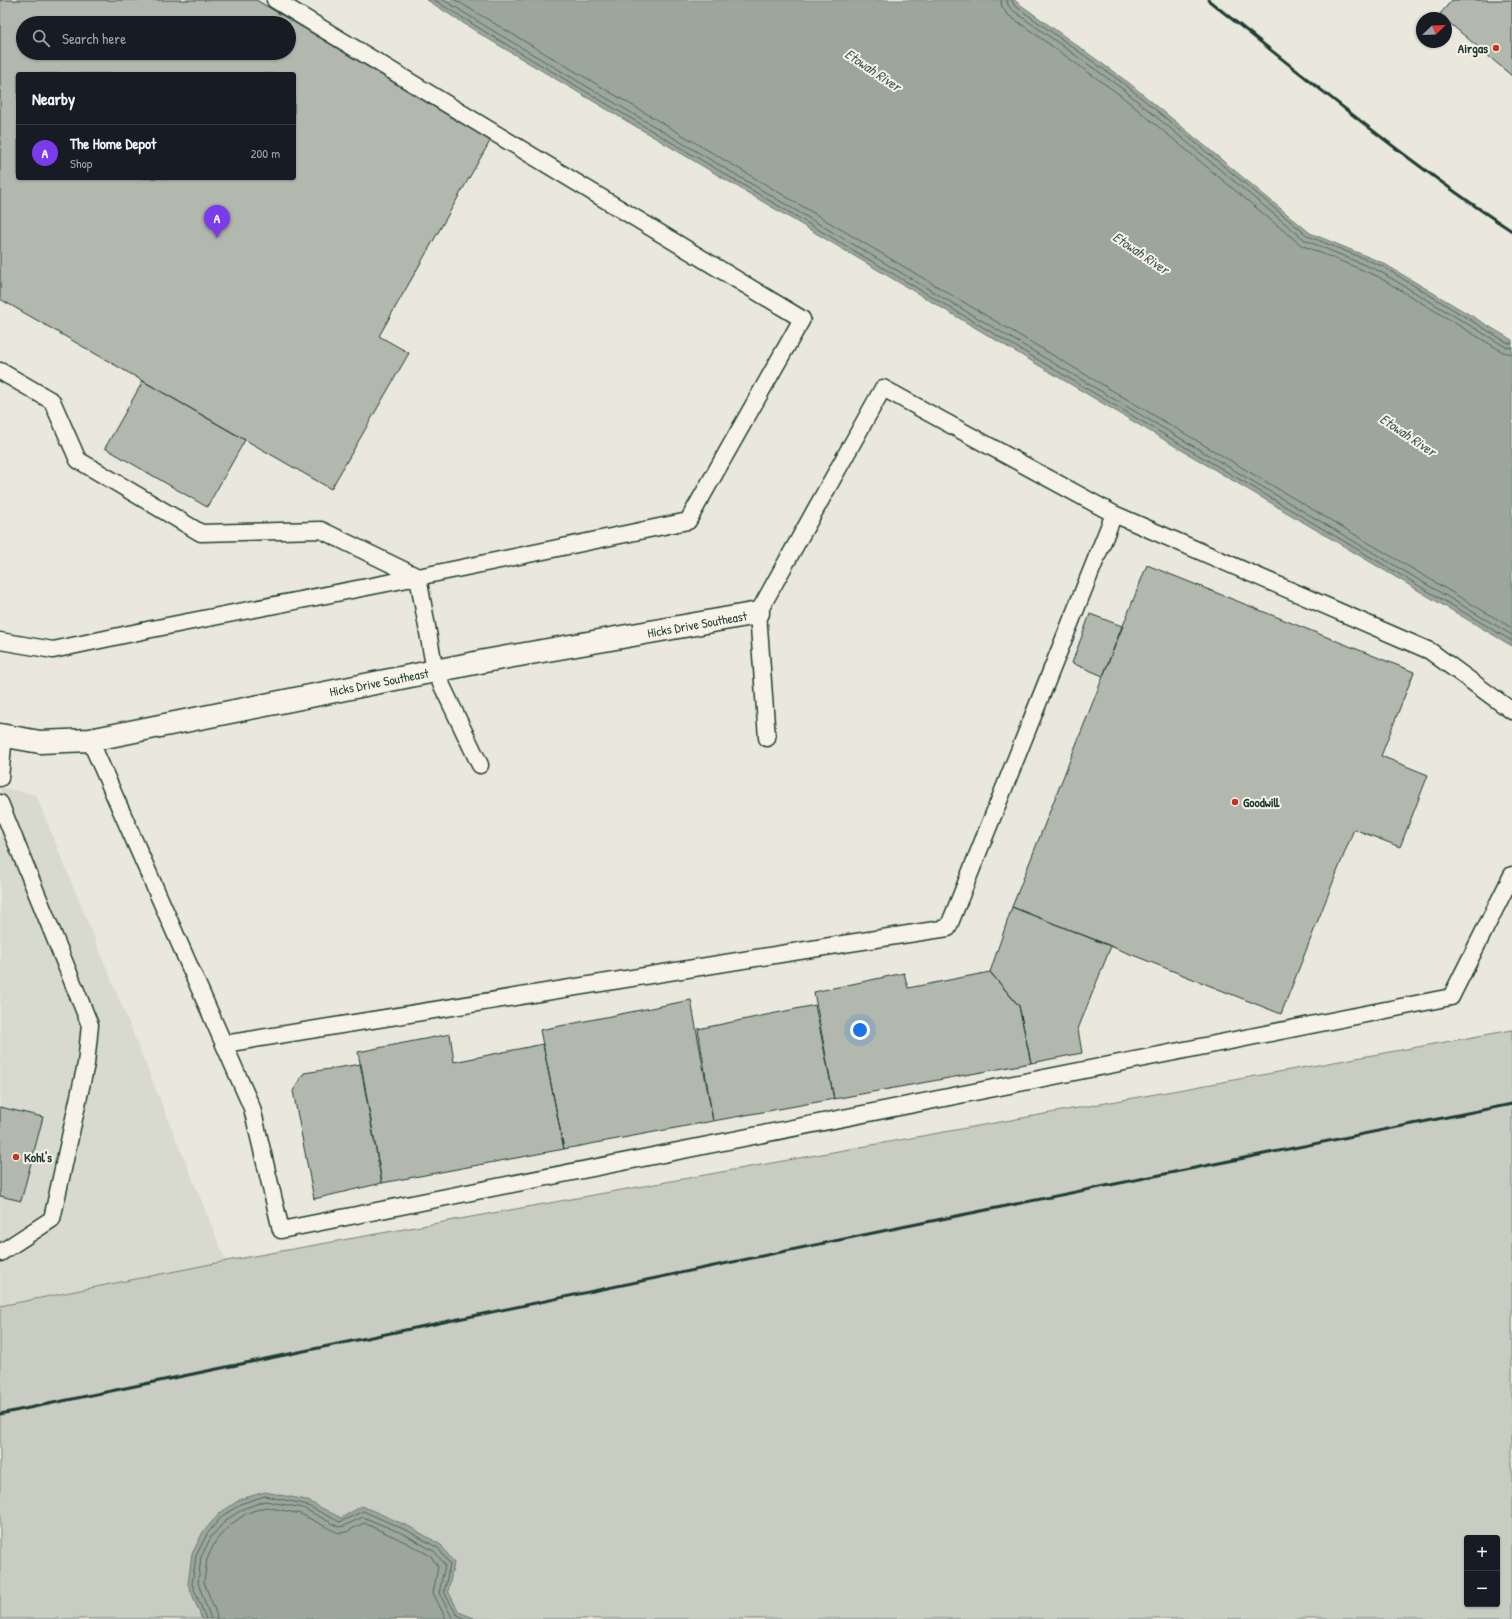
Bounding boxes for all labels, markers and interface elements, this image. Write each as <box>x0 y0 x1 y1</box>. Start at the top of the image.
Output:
north arrow <box>1416 12 1452 48</box>
search box <box>16 16 296 60</box>
icon: search <box>30 27 52 49</box>
text: Search here <box>62 28 126 49</box>
place label: Airgas <box>1458 39 1488 58</box>
marker: Airgas <box>1491 43 1501 53</box>
water label: Etowah River <box>842 44 906 96</box>
text: Nearby <box>32 87 75 110</box>
text: The Home Depot <box>70 133 156 154</box>
text: A <box>42 144 48 162</box>
text: 200 m <box>250 144 280 162</box>
text: Shop <box>70 154 92 172</box>
pin: A <box>204 205 230 238</box>
water label: Etowah River <box>1110 227 1174 279</box>
water label: Etowah River <box>1377 409 1441 461</box>
street label: Hicks Drive Southeast <box>646 606 749 642</box>
street label: Hicks Drive Southeast <box>328 663 431 700</box>
place label: Goodwill <box>1243 793 1280 811</box>
marker: Goodwill <box>1230 797 1240 807</box>
your location <box>850 1020 870 1040</box>
place label: Kohl's <box>24 1148 52 1166</box>
marker: Kohl's <box>11 1152 21 1162</box>
map controls <box>1464 1535 1500 1607</box>
button: + <box>1464 1535 1500 1571</box>
button: − <box>1464 1571 1500 1607</box>

